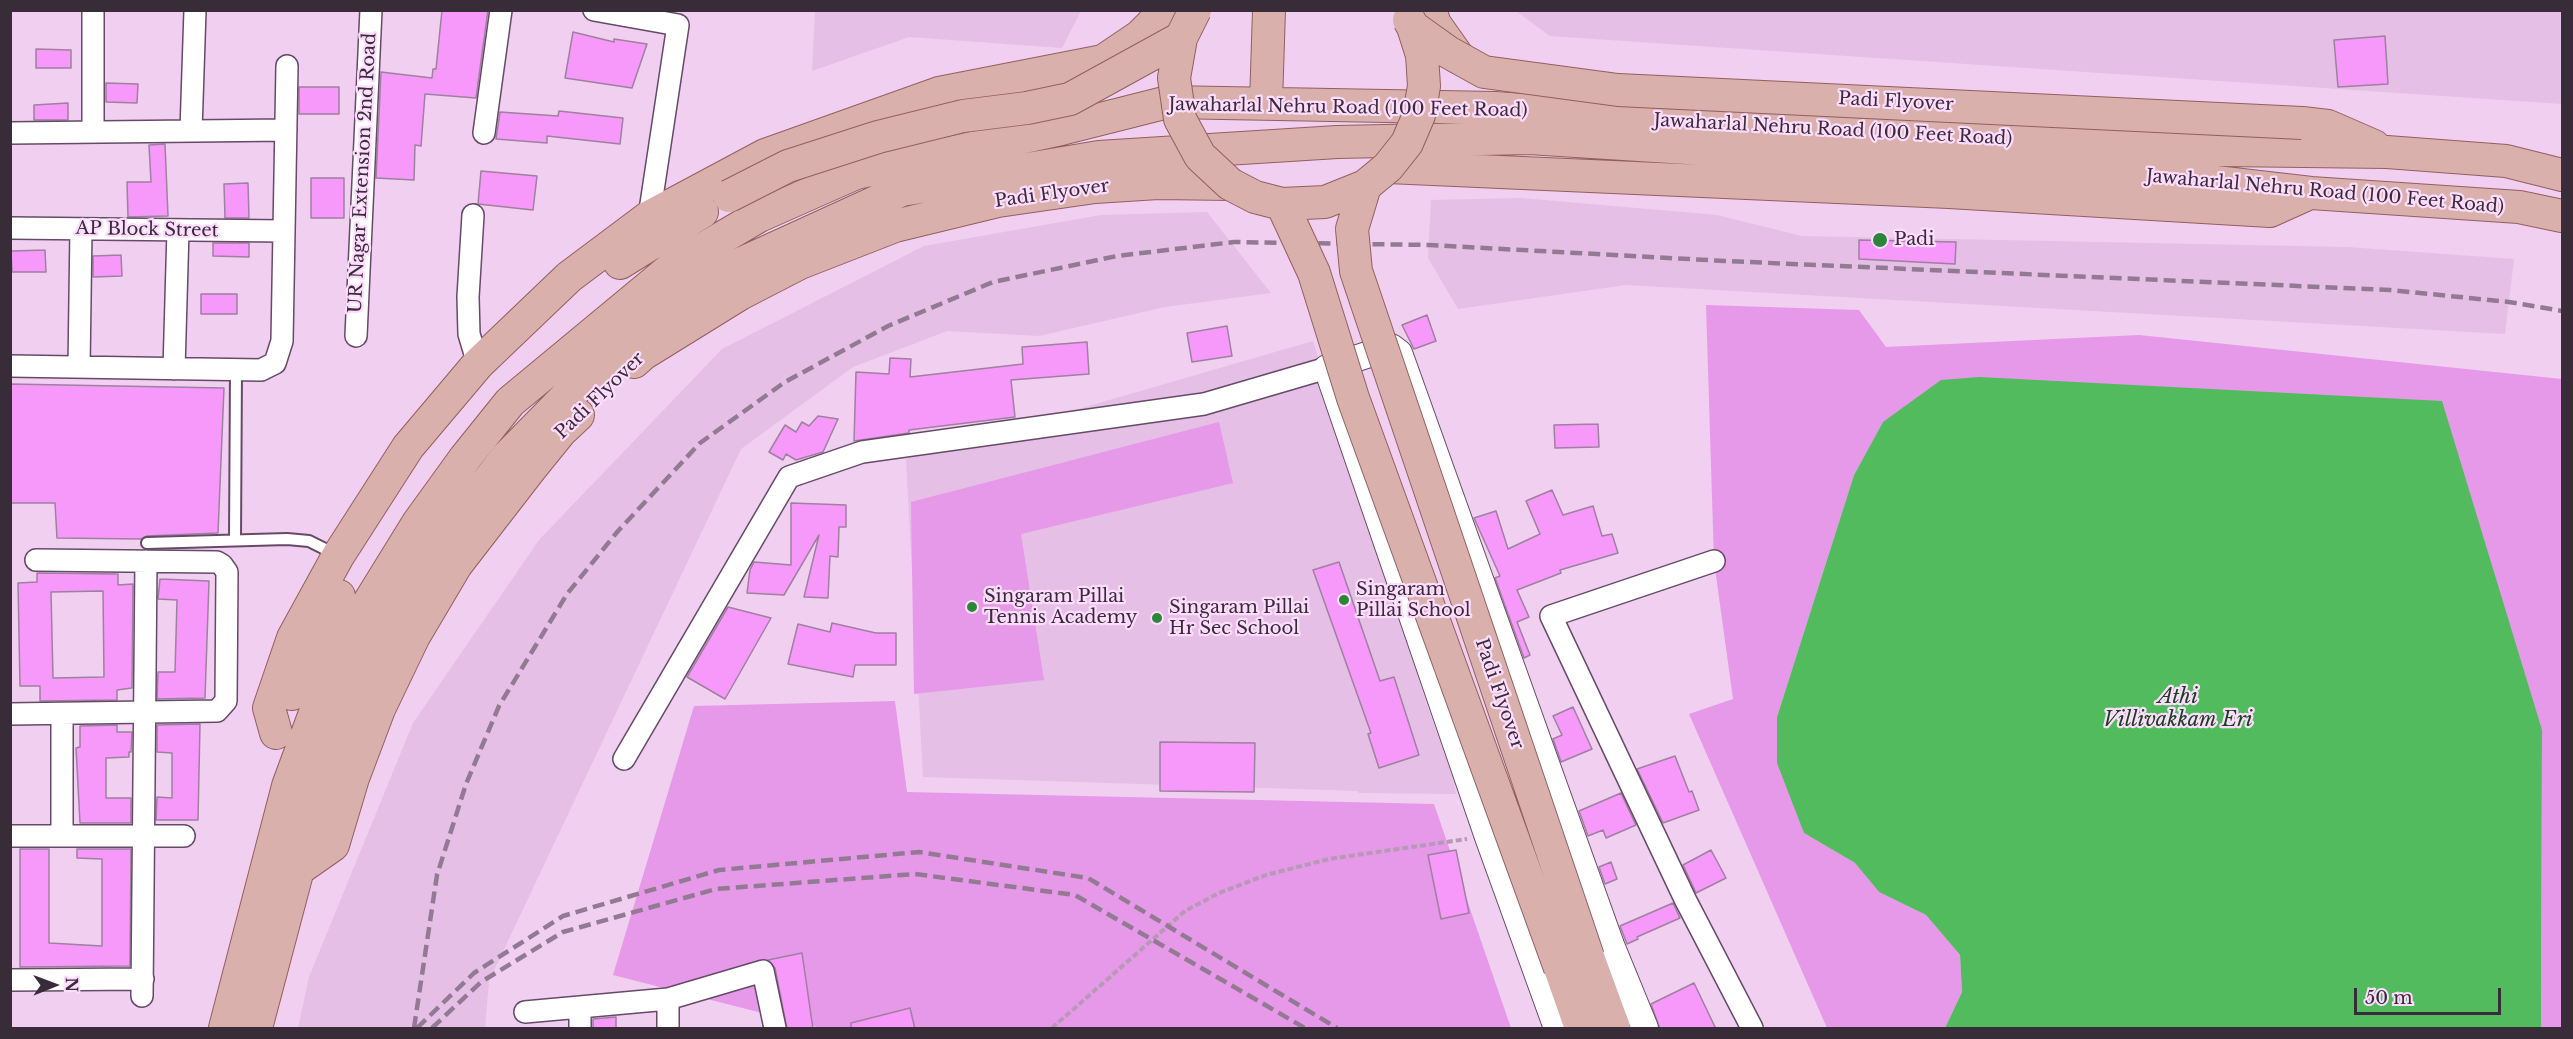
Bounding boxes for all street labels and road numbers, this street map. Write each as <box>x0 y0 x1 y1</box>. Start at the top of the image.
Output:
street label: UR Nagar Extension 2nd Road <box>345 32 381 314</box>
street label: Padi Flyover <box>1838 88 1954 116</box>
street label: Jawaharlal Nehru Road (100 Feet Road) <box>1168 94 1528 122</box>
street label: Jawaharlal Nehru Road (100 Feet Road) <box>1653 110 2013 150</box>
street label: Jawaharlal Nehru Road (100 Feet Road) <box>2145 166 2505 218</box>
street label: Padi Flyover <box>993 175 1111 213</box>
street label: AP Block Street <box>75 218 219 242</box>
street label: Padi Flyover <box>551 348 649 444</box>
street label: Padi Flyover <box>1470 636 1528 752</box>

